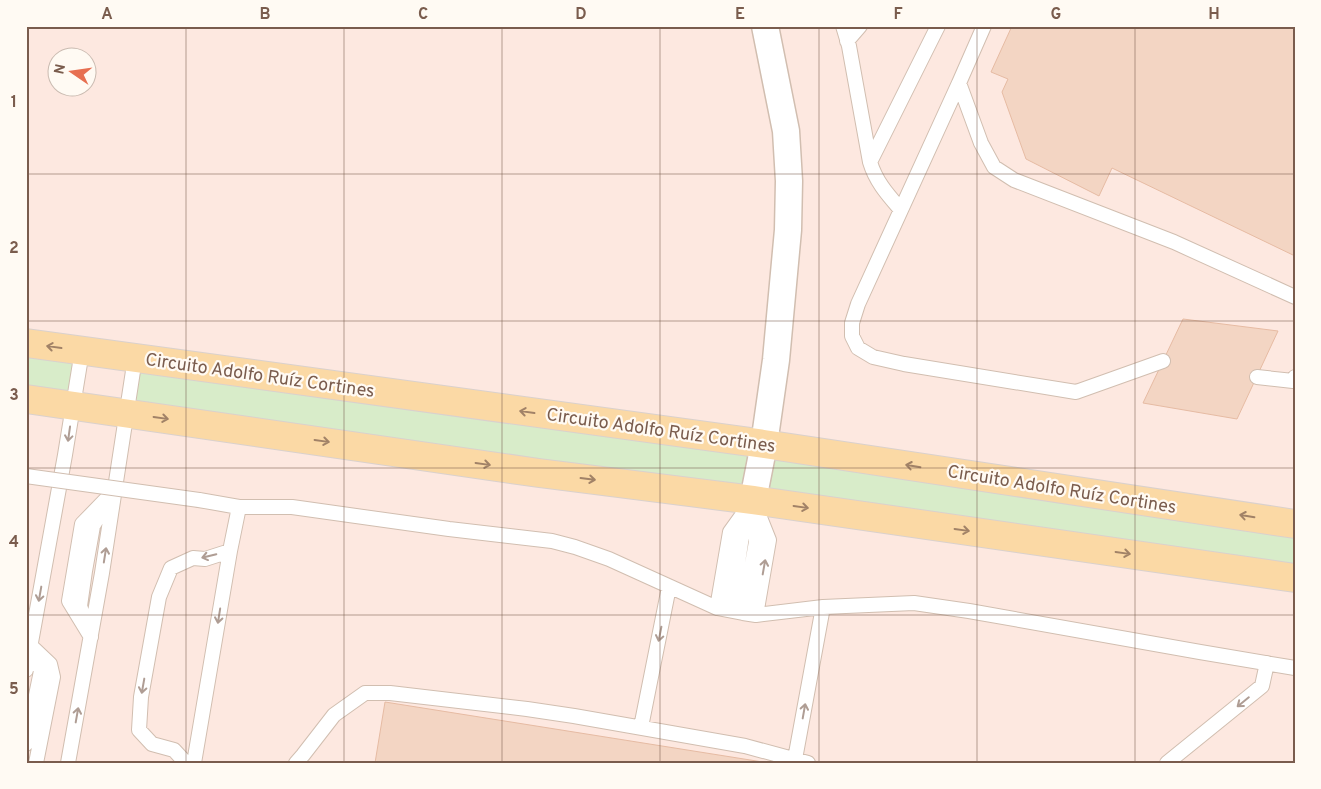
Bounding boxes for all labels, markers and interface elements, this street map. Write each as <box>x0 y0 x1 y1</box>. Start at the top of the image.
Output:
text: A <box>101 5 113 25</box>
text: B <box>259 5 271 25</box>
text: C <box>418 5 428 25</box>
text: D <box>575 5 587 25</box>
text: E <box>735 5 745 25</box>
text: F <box>893 5 903 25</box>
text: G <box>1051 5 1061 25</box>
text: H <box>1208 5 1220 25</box>
north arrow <box>48 48 98 98</box>
text: N <box>51 63 70 76</box>
text: 1 <box>11 93 17 113</box>
text: 2 <box>9 239 19 259</box>
one-way arrow <box>46 342 62 352</box>
street label: Circuito Adolfo Ruíz Cortines <box>144 349 376 404</box>
text: 3 <box>9 386 19 406</box>
street label: Circuito Adolfo Ruíz Cortines <box>545 404 777 459</box>
one-way arrow <box>519 406 535 416</box>
one-way arrow <box>153 413 169 423</box>
one-way arrow <box>63 425 73 441</box>
one-way arrow <box>314 437 330 447</box>
one-way arrow <box>474 460 490 470</box>
one-way arrow <box>905 461 921 471</box>
street label: Circuito Adolfo Ruíz Cortines <box>946 461 1178 520</box>
one-way arrow <box>579 474 595 484</box>
one-way arrow <box>793 502 809 512</box>
one-way arrow <box>1239 511 1255 521</box>
one-way arrow <box>953 525 969 535</box>
text: 4 <box>9 533 19 553</box>
one-way arrow <box>101 547 111 563</box>
one-way arrow <box>1114 549 1130 559</box>
one-way arrow <box>202 552 218 562</box>
one-way arrow <box>760 559 770 575</box>
one-way arrow <box>35 585 45 601</box>
one-way arrow <box>214 608 224 624</box>
one-way arrow <box>654 626 664 642</box>
one-way arrow <box>138 677 148 693</box>
text: 5 <box>9 680 19 700</box>
one-way arrow <box>1237 697 1250 708</box>
one-way arrow <box>800 704 809 720</box>
one-way arrow <box>72 707 82 723</box>

